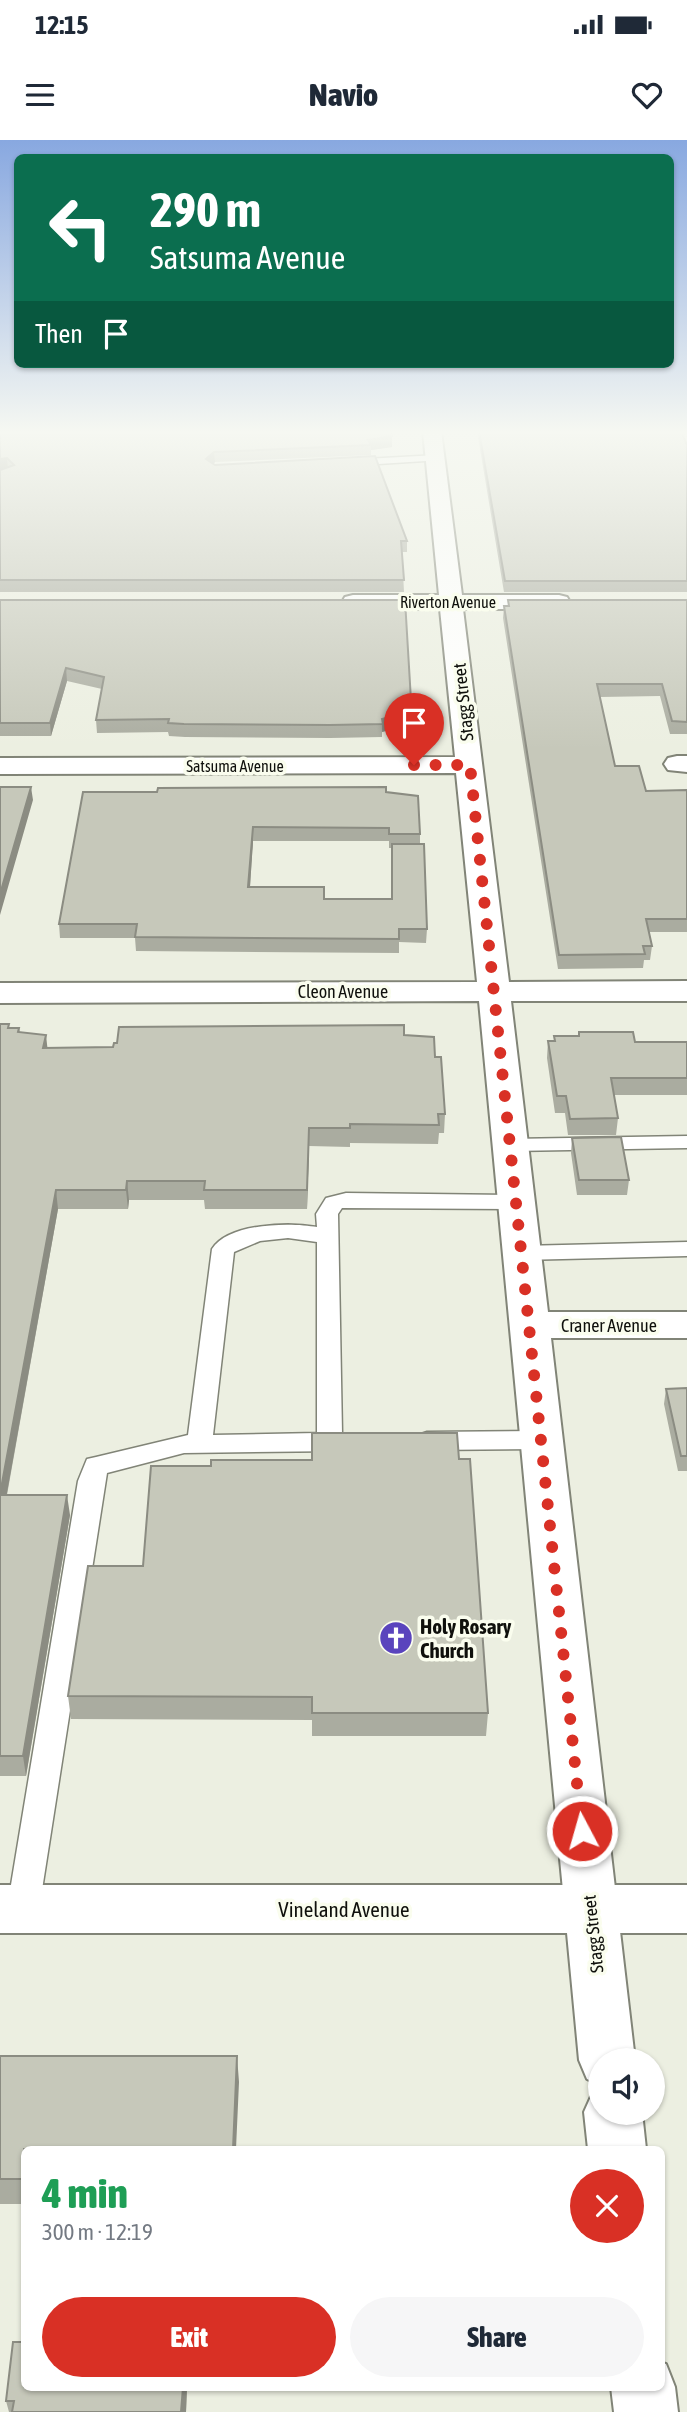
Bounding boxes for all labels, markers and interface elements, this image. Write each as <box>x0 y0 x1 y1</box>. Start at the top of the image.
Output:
text: 12:15 <box>35 10 89 40</box>
icon: menu <box>21 76 59 114</box>
text: Navio <box>309 76 378 113</box>
icon: heart <box>628 76 666 114</box>
text: 290 m <box>150 181 261 237</box>
icon: left <box>35 182 126 273</box>
text: Satsuma Avenue <box>150 239 345 276</box>
icon: arrive <box>97 315 135 353</box>
text: Then <box>35 319 83 349</box>
street label: Riverton Avenue <box>400 593 496 611</box>
street label: Stagg Street <box>448 662 478 742</box>
pin <box>384 693 444 765</box>
icon: arrive <box>395 704 433 742</box>
street label: Satsuma Avenue <box>186 757 284 775</box>
street label: Cleon Avenue <box>298 981 388 1002</box>
street label: Craner Avenue <box>561 1315 657 1336</box>
place label: Holy Rosary Church <box>420 1614 512 1662</box>
church icon: Holy Rosary Church <box>377 1619 415 1657</box>
position arrow <box>545 1794 619 1868</box>
street label: Stagg Street <box>578 1894 608 1974</box>
street label: Vineland Avenue <box>278 1897 410 1921</box>
map controls <box>588 2048 665 2125</box>
button: sound <box>588 2048 665 2125</box>
text: 4 min <box>42 2169 128 2217</box>
button: close <box>570 2169 644 2243</box>
text: 300 m · 12:19 <box>42 2219 153 2245</box>
button: Exit <box>42 2297 336 2377</box>
button: Share <box>350 2297 644 2377</box>

